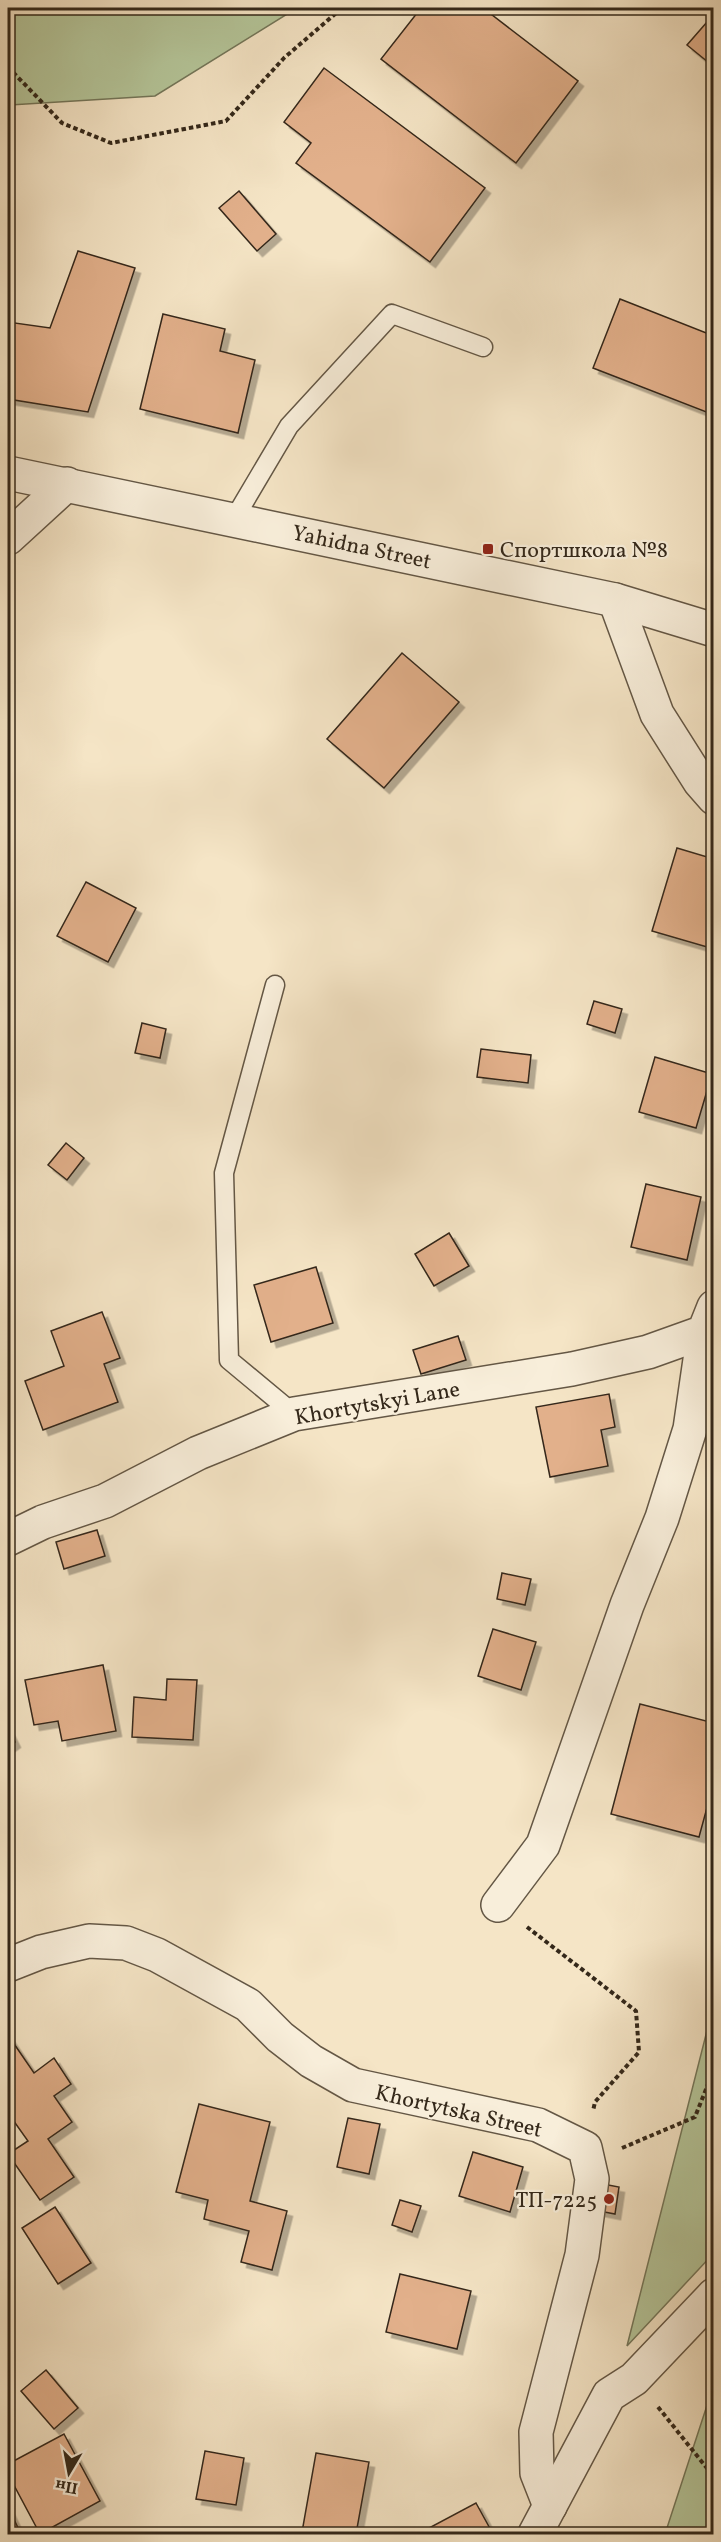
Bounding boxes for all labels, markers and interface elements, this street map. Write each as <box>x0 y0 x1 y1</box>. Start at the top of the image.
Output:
street label: Yahidna Street <box>289 519 434 578</box>
place label: Спортшкола №8 <box>500 536 668 567</box>
marker: Спортшкола №8 <box>481 542 495 556</box>
street label: Khortytskyi Lane <box>292 1375 463 1434</box>
street label: Khortytska Street <box>372 2078 545 2147</box>
place label: ТП-7225 <box>515 2186 597 2217</box>
marker: ТП-7225 <box>602 2192 616 2206</box>
north arrow <box>39 2443 99 2503</box>
text: Пн <box>54 2473 80 2499</box>

